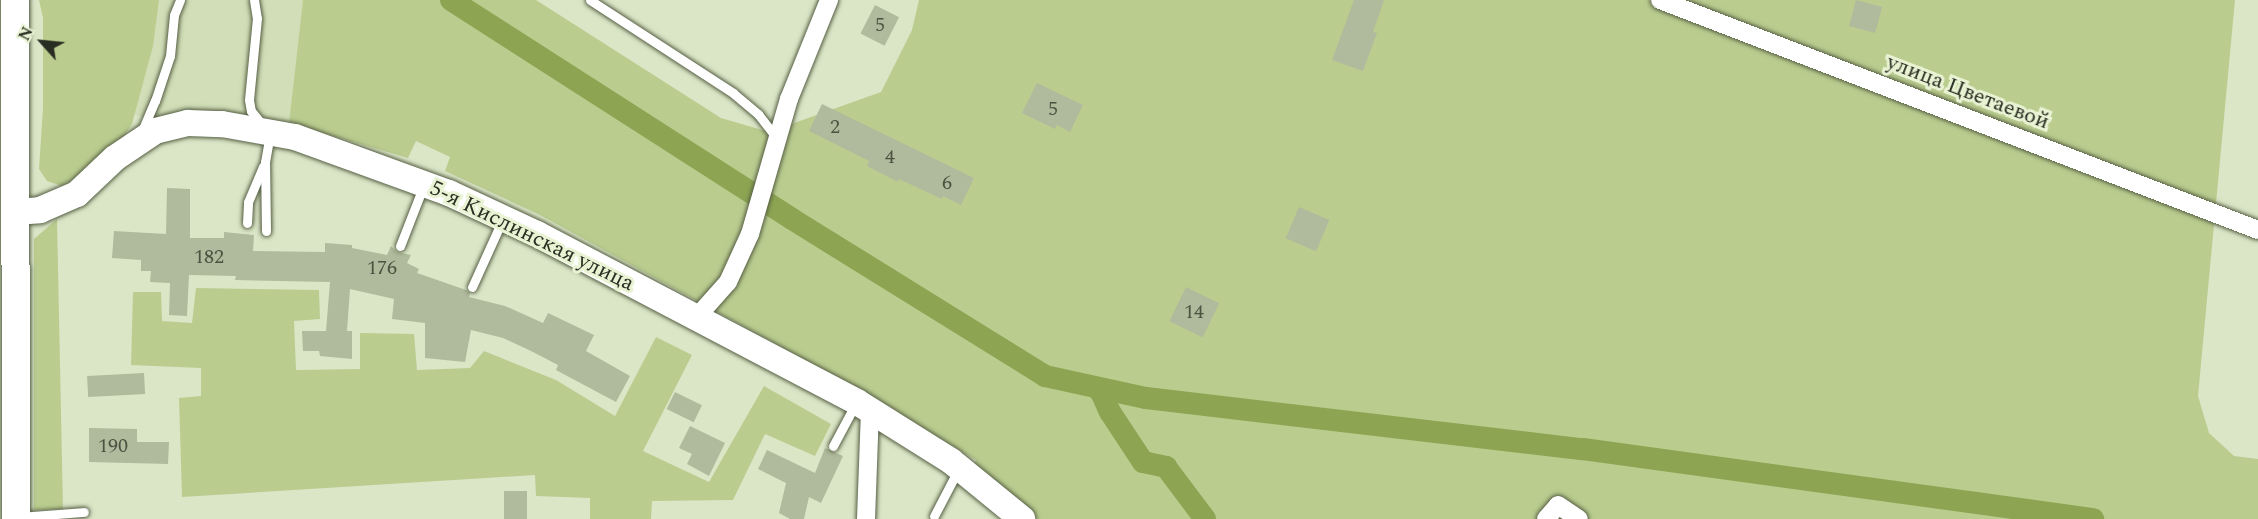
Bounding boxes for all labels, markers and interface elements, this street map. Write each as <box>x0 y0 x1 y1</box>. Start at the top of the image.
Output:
north arrow <box>12 12 72 72</box>
house number: 5 <box>875 13 885 37</box>
text: N <box>12 23 40 45</box>
street label: улица Цветаевой <box>1883 49 2053 135</box>
house number: 5 <box>1048 97 1058 121</box>
house number: 2 <box>830 115 840 139</box>
house number: 4 <box>885 145 895 169</box>
house number: 6 <box>942 171 952 195</box>
street label: 5-я Кислинская улица <box>426 175 638 297</box>
house number: 182 <box>194 245 224 269</box>
house number: 176 <box>367 256 397 280</box>
house number: 14 <box>1184 300 1204 324</box>
house number: 190 <box>98 434 128 458</box>

